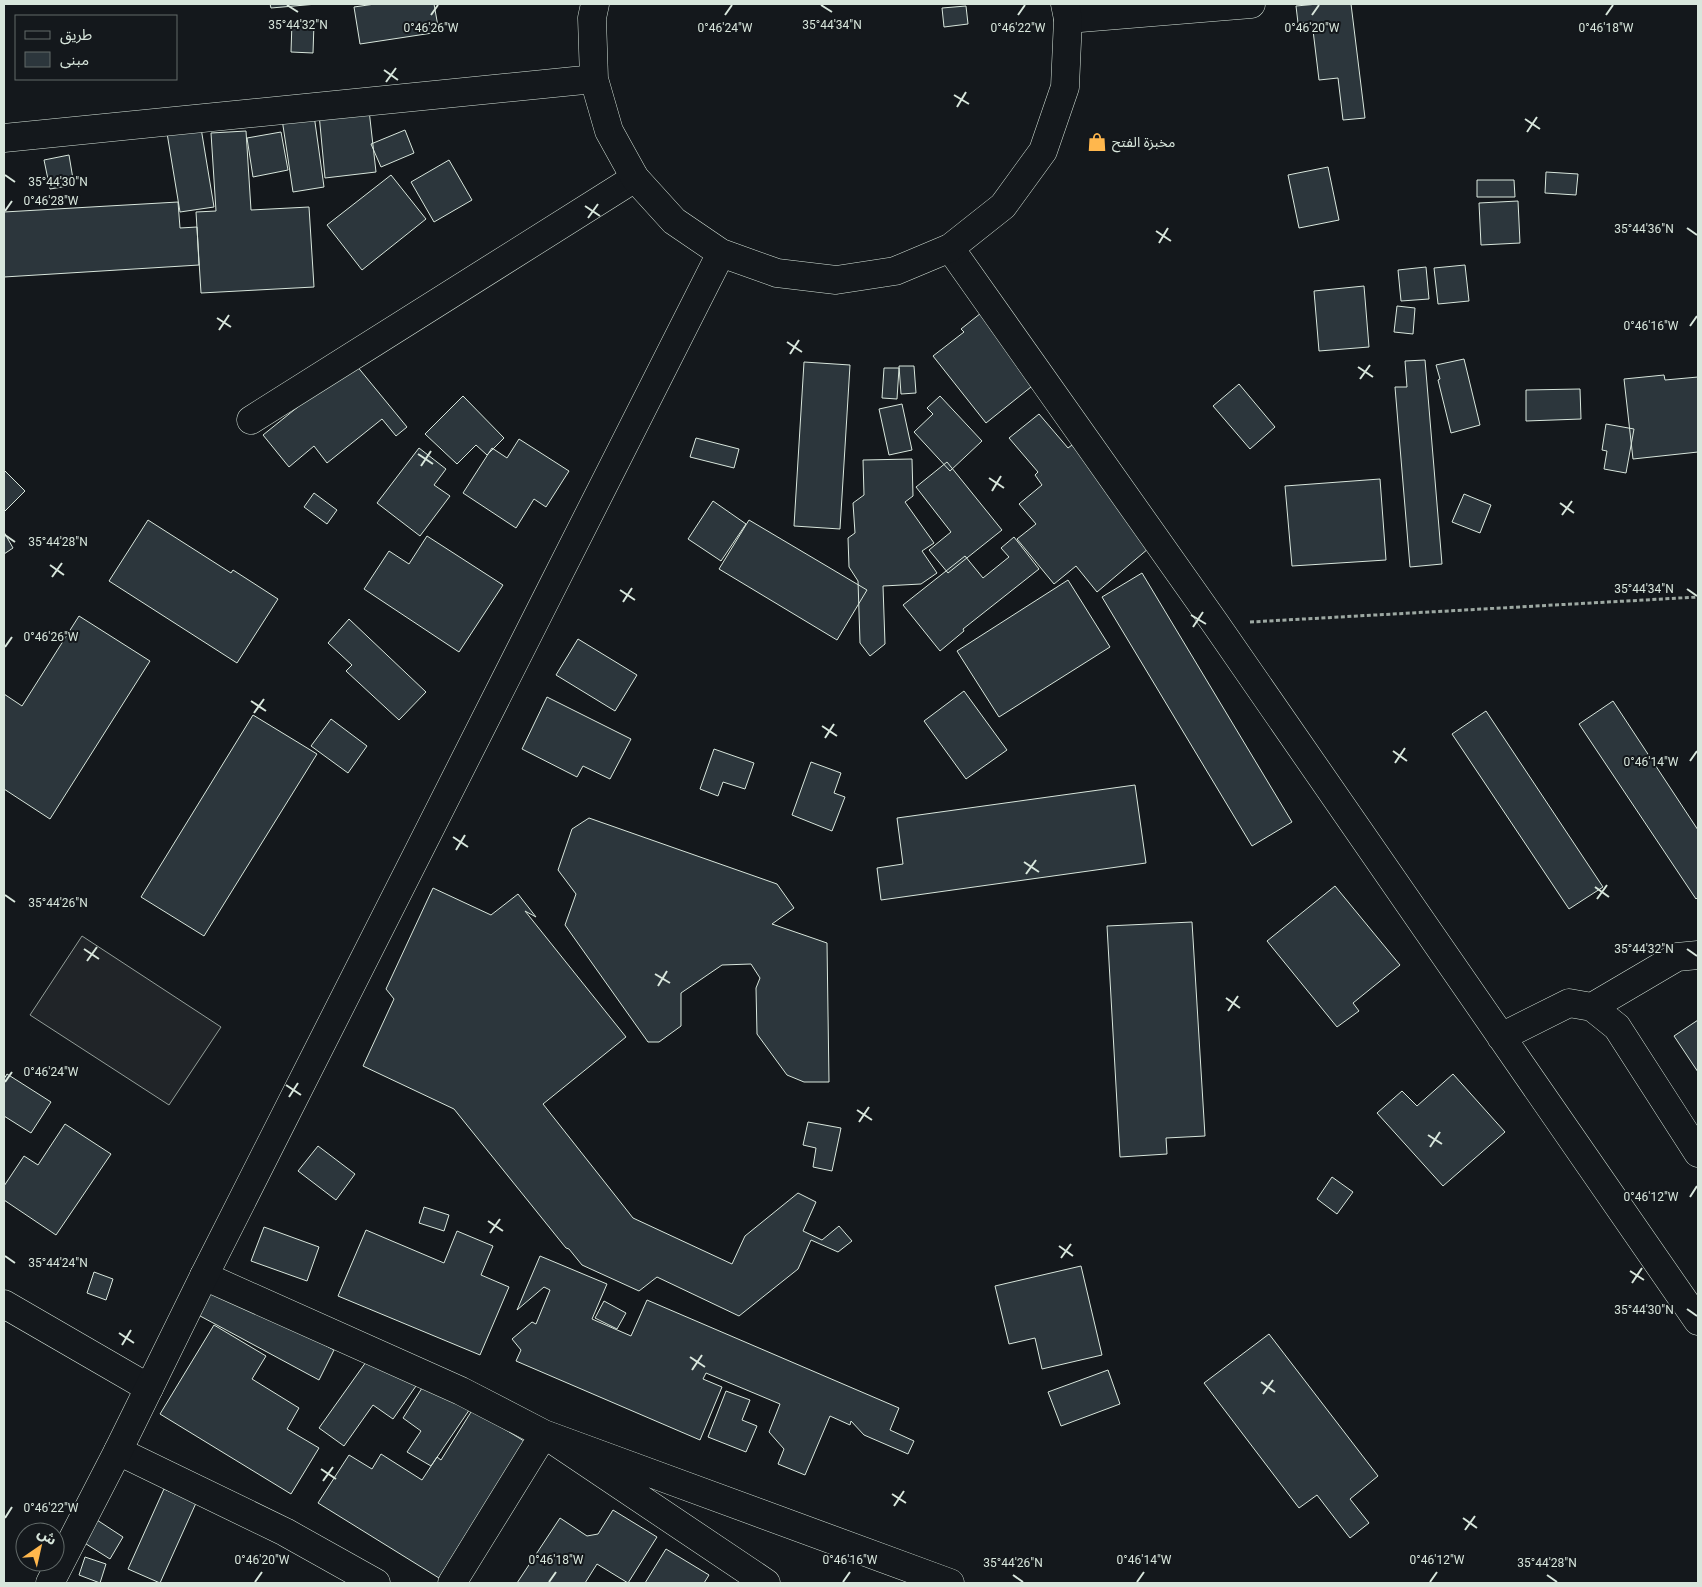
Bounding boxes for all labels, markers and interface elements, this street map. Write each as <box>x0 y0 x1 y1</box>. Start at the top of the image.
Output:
legend <box>15 15 178 80</box>
text: 35°44'32"N <box>268 18 328 32</box>
text: 35°44'34"N <box>802 18 862 32</box>
text: 0°46'26"W <box>404 21 459 35</box>
text: 0°46'24"W <box>698 21 753 35</box>
text: 0°46'22"W <box>991 21 1046 35</box>
text: 0°46'20"W <box>1285 21 1340 35</box>
text: 0°46'18"W <box>1579 21 1634 35</box>
text: طريق <box>60 26 92 45</box>
text: مبنى <box>60 51 89 69</box>
shop icon: مخبزة الفتح <box>1086 131 1108 153</box>
place label: مخبزة الفتح <box>1112 134 1175 153</box>
text: 35°44'30"N <box>28 175 88 189</box>
text: 0°46'28"W <box>24 194 79 208</box>
text: 35°44'36"N <box>1614 222 1674 236</box>
text: 0°46'16"W <box>1624 319 1679 333</box>
text: 35°44'28"N <box>28 535 88 549</box>
text: 35°44'34"N <box>1614 582 1674 596</box>
text: 0°46'26"W <box>24 630 79 644</box>
text: 0°46'14"W <box>1624 755 1679 769</box>
text: 35°44'26"N <box>28 896 88 910</box>
text: 35°44'32"N <box>1614 942 1674 956</box>
text: 0°46'24"W <box>24 1065 79 1079</box>
text: 0°46'12"W <box>1624 1190 1679 1204</box>
text: 35°44'24"N <box>28 1256 88 1270</box>
text: 35°44'30"N <box>1614 1303 1674 1317</box>
text: 0°46'22"W <box>24 1501 79 1515</box>
north arrow <box>15 1522 65 1572</box>
text: ش <box>35 1524 60 1548</box>
text: 0°46'20"W <box>235 1553 290 1567</box>
text: 0°46'18"W <box>529 1553 584 1567</box>
text: 0°46'16"W <box>823 1553 878 1567</box>
text: 0°46'14"W <box>1117 1553 1172 1567</box>
text: 0°46'12"W <box>1410 1553 1465 1567</box>
text: 35°44'26"N <box>983 1556 1043 1570</box>
text: 35°44'28"N <box>1517 1556 1577 1570</box>

